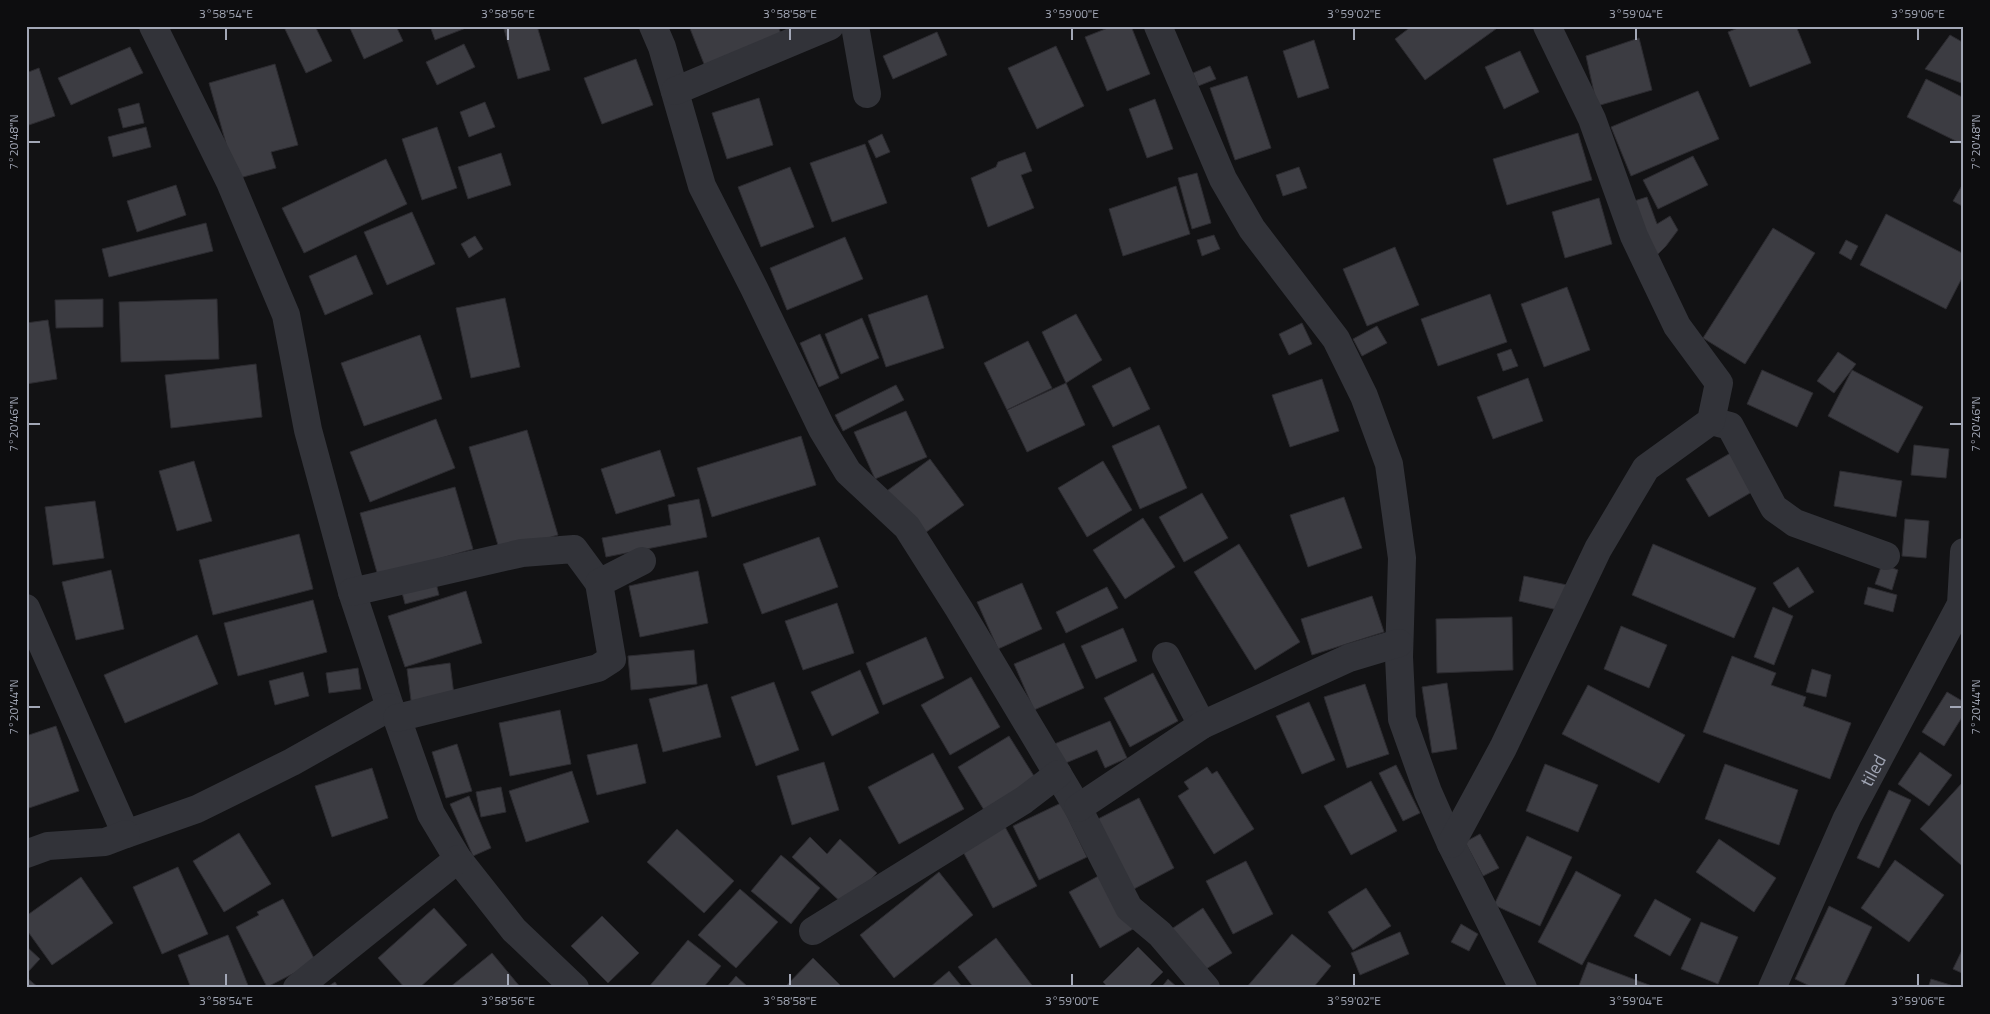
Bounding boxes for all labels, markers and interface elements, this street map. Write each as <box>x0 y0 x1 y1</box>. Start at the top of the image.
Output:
text: 3°58'54"E <box>199 4 253 23</box>
text: 3°58'56"E <box>481 4 535 23</box>
text: 3°58'58"E <box>763 4 817 23</box>
text: 3°59'00"E <box>1045 4 1099 23</box>
text: 3°59'02"E <box>1327 4 1381 23</box>
text: 3°59'04"E <box>1609 4 1663 23</box>
text: 3°59'06"E <box>1891 4 1945 23</box>
text: 7°20'48"N <box>4 114 23 170</box>
text: 7°20'48"N <box>1966 114 1985 170</box>
text: 7°20'46"N <box>4 396 23 452</box>
text: 7°20'46"N <box>1966 396 1985 452</box>
text: 7°20'44"N <box>4 679 23 735</box>
text: 7°20'44"N <box>1966 679 1985 735</box>
street label: tiled <box>1853 749 1892 791</box>
text: 3°58'54"E <box>199 991 253 1010</box>
text: 3°58'56"E <box>481 991 535 1010</box>
text: 3°58'58"E <box>763 991 817 1010</box>
text: 3°59'00"E <box>1045 991 1099 1010</box>
text: 3°59'02"E <box>1327 991 1381 1010</box>
text: 3°59'04"E <box>1609 991 1663 1010</box>
text: 3°59'06"E <box>1891 991 1945 1010</box>

